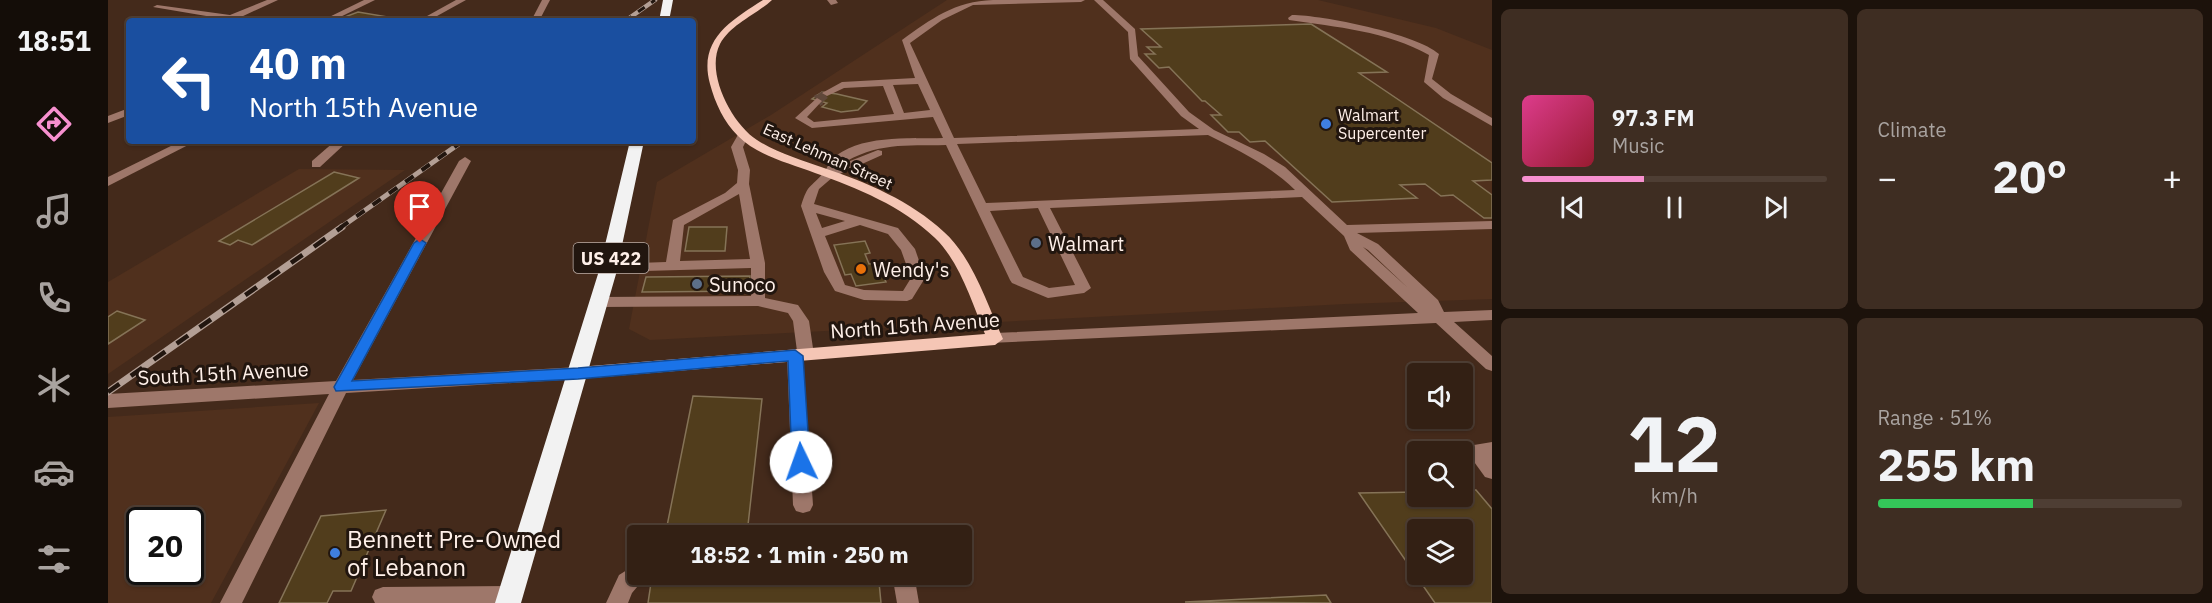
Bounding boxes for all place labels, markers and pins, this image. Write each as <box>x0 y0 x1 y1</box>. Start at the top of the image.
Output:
place label: Walmart Supercenter <box>1338 105 1426 143</box>
marker: Walmart Supercenter <box>1319 117 1333 131</box>
pin <box>394 181 445 243</box>
place label: Walmart <box>1048 230 1124 257</box>
marker: Walmart <box>1029 236 1043 250</box>
place label: Wendy's <box>873 256 949 283</box>
marker: Wendy's <box>854 262 868 276</box>
place label: Sunoco <box>709 271 776 298</box>
marker: Sunoco <box>690 277 704 291</box>
place label: Bennett Pre-Owned of Lebanon <box>347 523 561 583</box>
marker: Bennett Pre-Owned of Lebanon <box>328 546 342 560</box>

